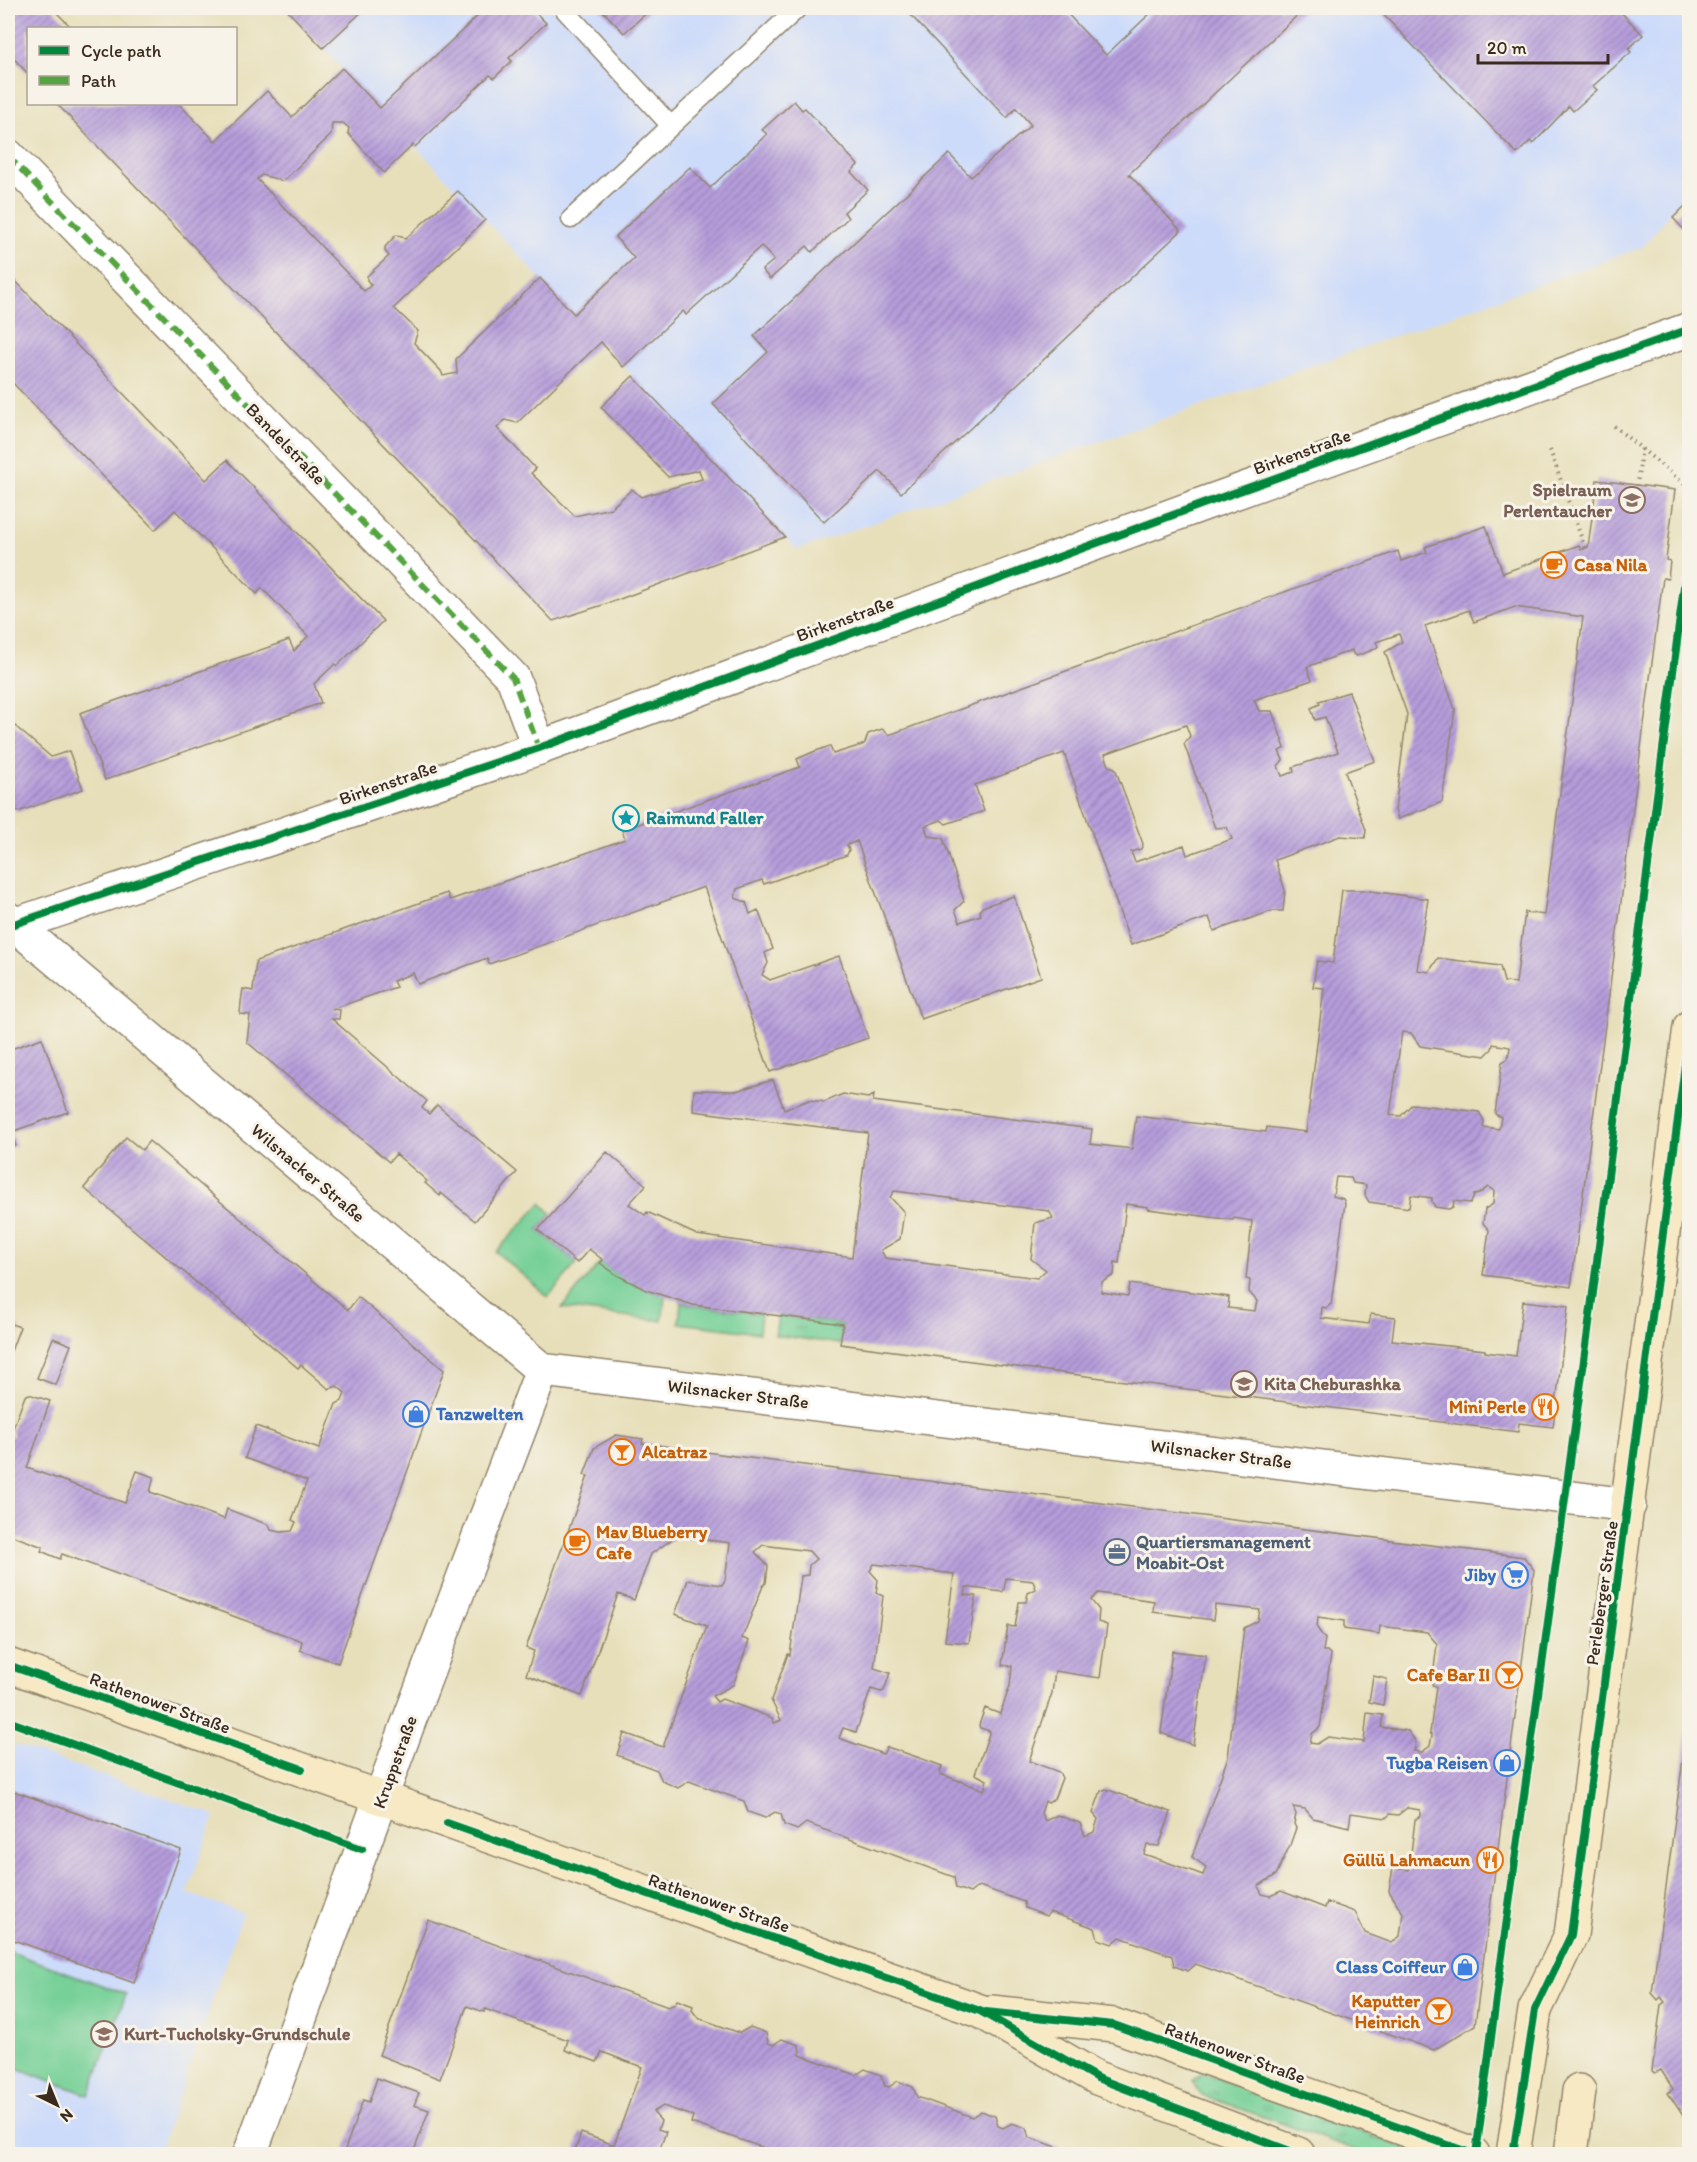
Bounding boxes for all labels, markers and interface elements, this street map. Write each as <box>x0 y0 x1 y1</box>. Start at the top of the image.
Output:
legend <box>27 27 237 105</box>
scale bar <box>1478 27 1608 65</box>
text: 20 m <box>1487 37 1527 59</box>
text: Cycle path <box>81 40 162 62</box>
text: Path <box>81 70 116 92</box>
street label: Bandelstraße <box>242 398 330 490</box>
street label: Birkenstraße <box>1250 424 1354 480</box>
place label: Spielraum Perlentaucher <box>1503 479 1613 522</box>
school or university icon: Spielraum Perlentaucher <box>1617 485 1647 515</box>
cafe icon: Casa Nila <box>1539 550 1569 580</box>
place label: Casa Nila <box>1574 554 1648 576</box>
street label: Birkenstraße <box>793 591 897 647</box>
street label: Birkenstraße <box>336 756 440 810</box>
place icon: Raimund Faller <box>611 803 641 833</box>
place label: Raimund Faller <box>646 807 764 829</box>
street label: Wilsnacker Straße <box>246 1119 370 1227</box>
school or university icon: Kita Cheburashka <box>1229 1369 1259 1399</box>
place label: Kita Cheburashka <box>1264 1373 1401 1395</box>
street label: Wilsnacker Straße <box>666 1374 810 1414</box>
restaurant icon: Mini Perle <box>1530 1392 1560 1422</box>
place label: Mini Perle <box>1449 1396 1526 1418</box>
shop icon: Tanzwelten <box>401 1399 431 1429</box>
place label: Tanzwelten <box>435 1403 524 1425</box>
street label: Wilsnacker Straße <box>1149 1434 1293 1474</box>
bar icon: Alcatraz <box>607 1437 637 1467</box>
place label: Alcatraz <box>641 1441 708 1463</box>
street label: Perleberger Straße <box>1581 1519 1623 1667</box>
place label: Mav Blueberry Cafe <box>596 1521 708 1564</box>
cafe icon: Mav Blueberry Cafe <box>562 1527 592 1557</box>
place label: Quartiersmanagement Moabit-Ost <box>1136 1531 1311 1574</box>
office icon: Quartiersmanagement Moabit-Ost <box>1102 1537 1132 1567</box>
supermarket icon: Jiby <box>1500 1560 1530 1590</box>
place label: Jiby <box>1464 1564 1497 1586</box>
bar icon: Cafe Bar II <box>1494 1660 1524 1690</box>
place label: Cafe Bar II <box>1407 1664 1490 1686</box>
street label: Rathenower Straße <box>87 1667 233 1739</box>
street label: Kruppstraße <box>368 1713 422 1811</box>
shop icon: Tugba Reisen <box>1492 1748 1522 1778</box>
place label: Tugba Reisen <box>1385 1752 1489 1774</box>
restaurant icon: Güllü Lahmacun <box>1475 1845 1505 1875</box>
place label: Güllü Lahmacun <box>1343 1849 1471 1871</box>
street label: Rathenower Straße <box>645 1868 793 1938</box>
shop icon: Class Coiffeur <box>1450 1952 1480 1982</box>
place label: Class Coiffeur <box>1336 1956 1447 1978</box>
place label: Kaputter Heinrich <box>1351 1990 1421 2033</box>
bar icon: Kaputter Heinrich <box>1424 1996 1454 2026</box>
street label: Rathenower Straße <box>1162 2017 1308 2089</box>
school or university icon: Kurt-Tucholsky-Grundschule <box>89 2019 119 2049</box>
place label: Kurt-Tucholsky-Grundschule <box>124 2023 351 2045</box>
north arrow <box>27 2075 87 2135</box>
text: N <box>56 2105 77 2126</box>

